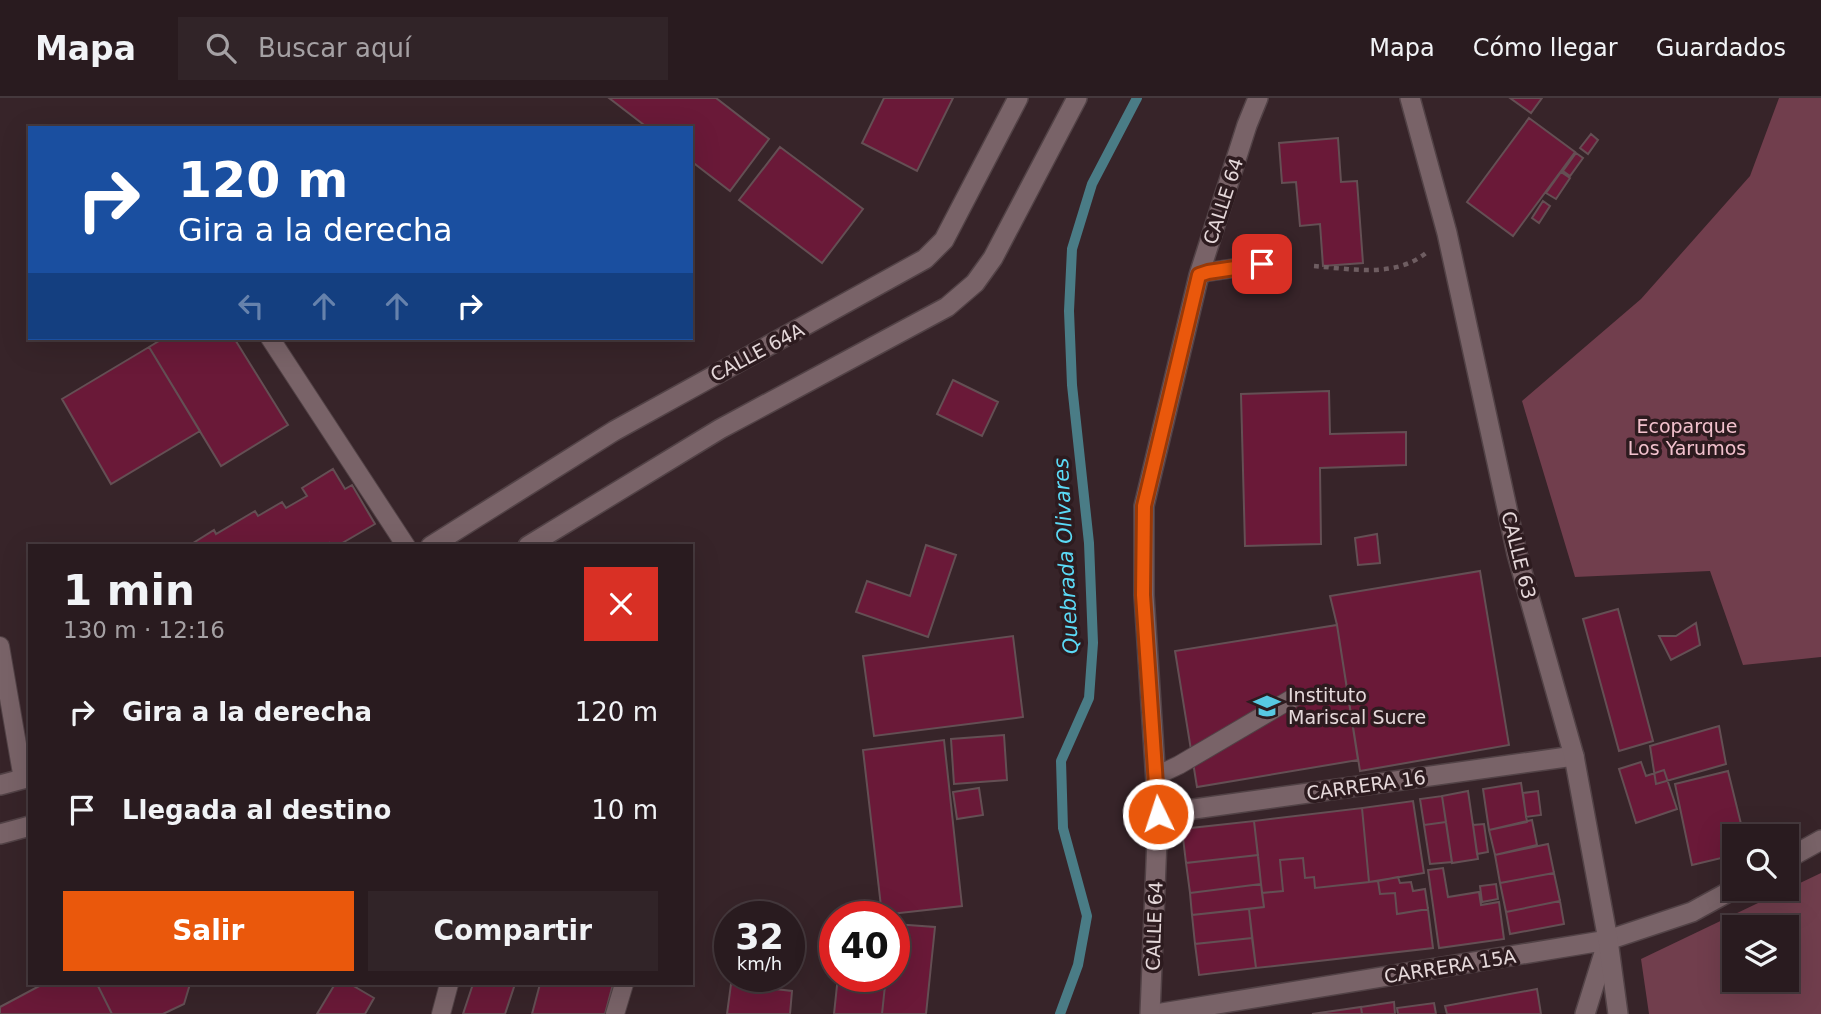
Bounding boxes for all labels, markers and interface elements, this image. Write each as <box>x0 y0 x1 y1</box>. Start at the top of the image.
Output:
search box <box>178 17 668 80</box>
text: Mapa <box>35 29 136 68</box>
icon: search <box>202 29 240 67</box>
text: Buscar aquí <box>258 33 411 63</box>
text: Mapa <box>1369 34 1435 62</box>
text: Cómo llegar <box>1473 34 1618 62</box>
text: Guardados <box>1656 34 1786 62</box>
text: 120 m <box>178 152 348 209</box>
icon: right <box>63 154 154 245</box>
street label: CALLE 64 <box>1199 155 1247 247</box>
text: Gira a la derecha <box>178 211 453 249</box>
pin <box>1232 234 1292 294</box>
icon: arrive <box>1243 245 1281 283</box>
icon: left <box>232 287 270 325</box>
icon: ahead <box>305 287 343 325</box>
icon: ahead <box>378 287 416 325</box>
icon: right <box>451 287 489 325</box>
street label: CALLE 64A <box>707 318 807 386</box>
park label: Ecoparque Los Yarumos <box>1628 415 1746 459</box>
water label: Quebrada Olivares <box>1049 457 1083 655</box>
street label: CALLE 63 <box>1497 509 1541 601</box>
text: 1 min <box>63 566 195 615</box>
button: close <box>584 567 658 641</box>
text: 130 m · 12:16 <box>63 617 225 643</box>
place label: Instituto Mariscal Sucre <box>1288 684 1426 728</box>
school or university icon: Instituto Mariscal Sucre <box>1252 691 1282 721</box>
icon: right <box>63 693 101 731</box>
text: Gira a la derecha <box>122 697 372 727</box>
text: 120 m <box>575 697 658 727</box>
street label: CARRERA 16 <box>1305 766 1427 804</box>
position arrow <box>1121 777 1195 851</box>
icon: arrive <box>63 791 101 829</box>
text: Llegada al destino <box>122 795 391 825</box>
text: 10 m <box>591 795 658 825</box>
map controls <box>1722 824 1799 992</box>
button: search <box>1722 824 1799 901</box>
street label: CALLE 64 <box>1141 881 1167 971</box>
button: Salir <box>63 891 354 971</box>
button: Compartir <box>368 891 658 971</box>
speed limit sign: 40 <box>819 901 910 992</box>
button: layers <box>1722 915 1799 992</box>
text: 32 <box>735 917 784 957</box>
street label: CARRERA 15A <box>1382 945 1518 987</box>
text: km/h <box>737 953 782 974</box>

